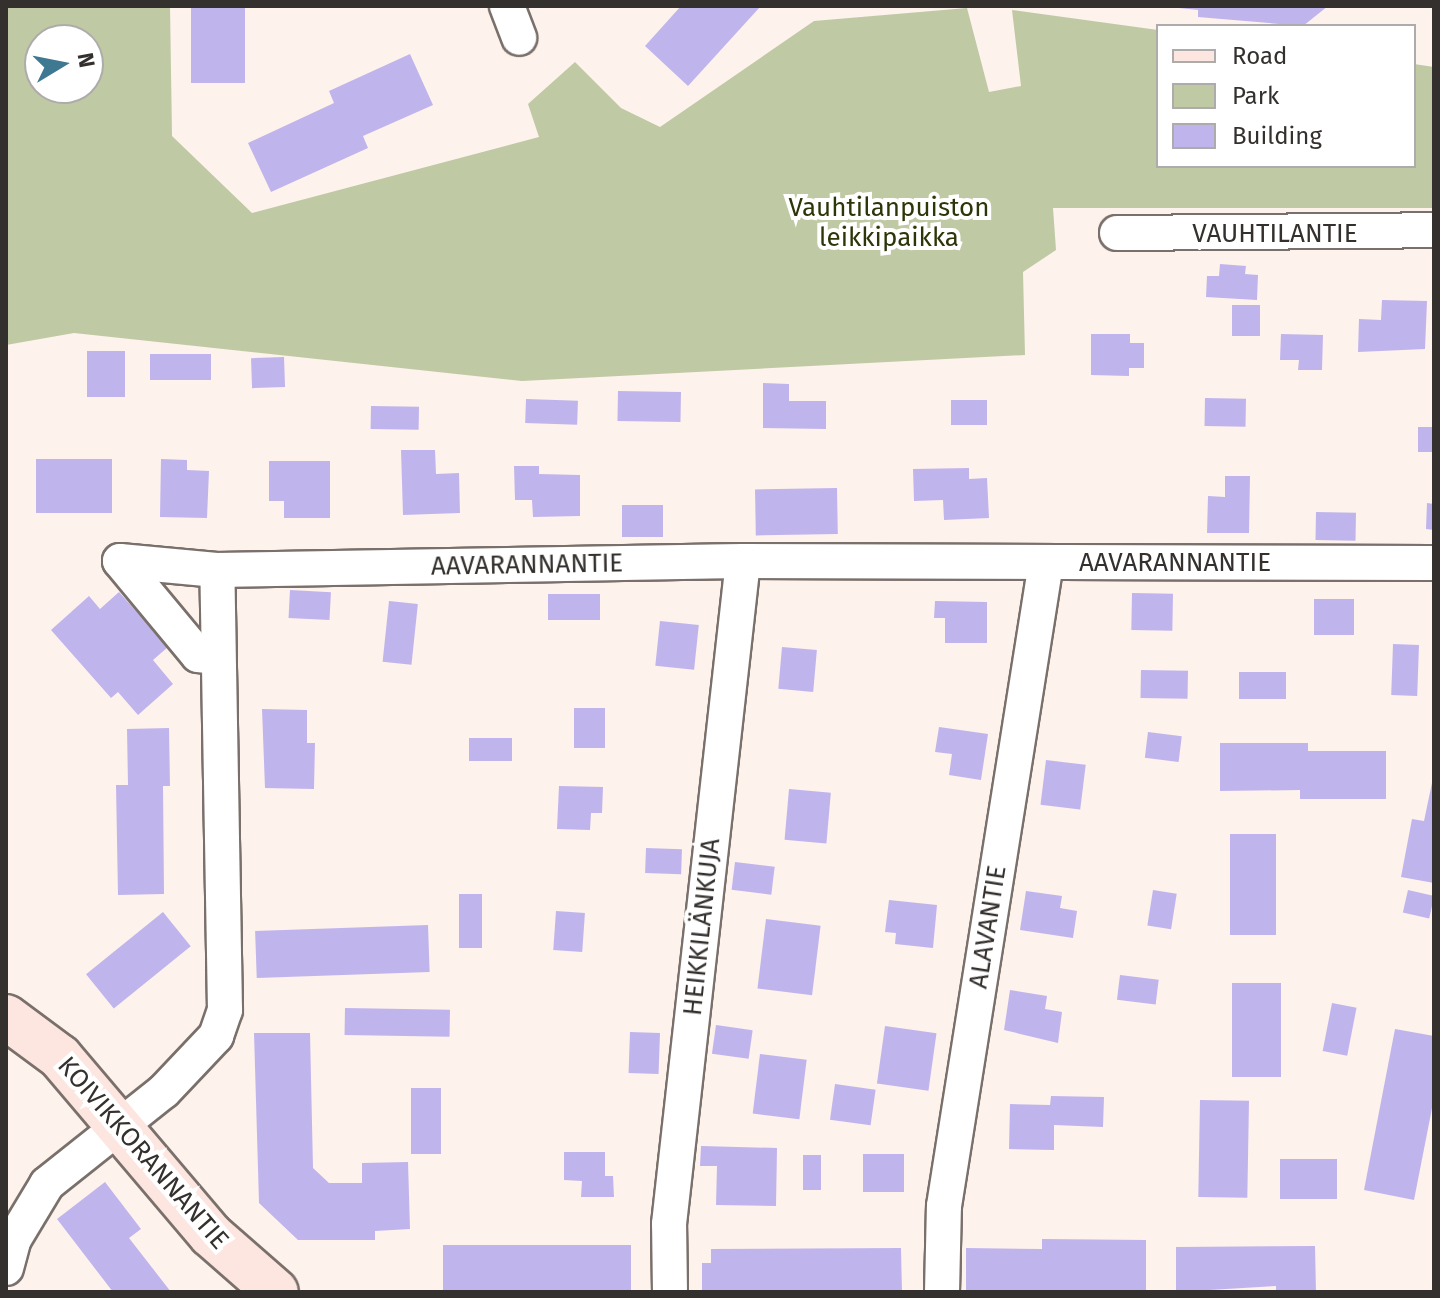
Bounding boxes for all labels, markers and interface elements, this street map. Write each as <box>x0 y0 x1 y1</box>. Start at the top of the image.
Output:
north arrow <box>24 24 104 104</box>
legend <box>1156 24 1416 168</box>
text: Road <box>1232 42 1287 70</box>
text: N <box>72 51 101 70</box>
text: Park <box>1232 82 1279 110</box>
text: Building <box>1232 122 1322 150</box>
park label: Vauhtilanpuiston leikkipaikka <box>789 192 989 254</box>
street label: VAUHTILANTIE <box>1192 218 1358 250</box>
street label: AAVARANNANTIE <box>1079 547 1271 579</box>
street label: AAVARANNANTIE <box>431 548 623 582</box>
street label: HEIKKILÄNKUJA <box>677 837 727 1017</box>
street label: ALAVANTIE <box>963 863 1013 991</box>
street label: KOIVIKKORANNANTIE <box>51 1050 235 1256</box>

